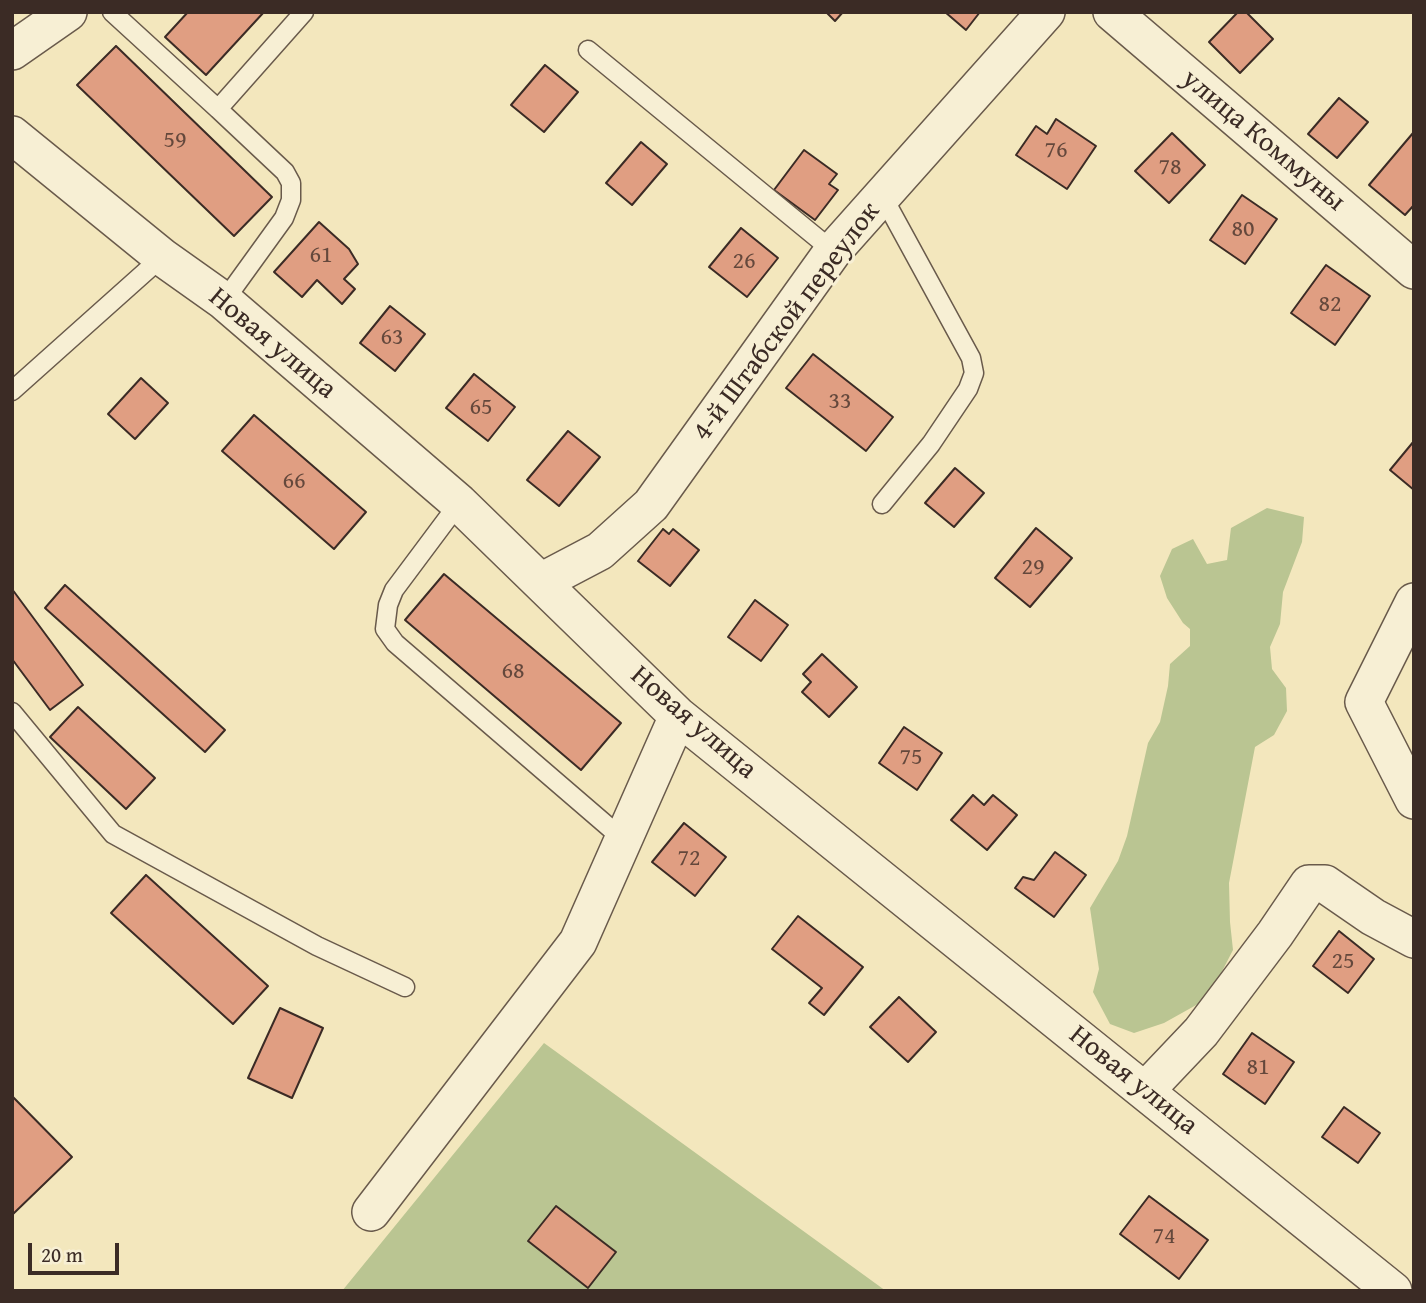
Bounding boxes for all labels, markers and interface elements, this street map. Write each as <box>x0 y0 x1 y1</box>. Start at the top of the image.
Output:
street label: улица Коммуны <box>1174 63 1352 219</box>
house number: 59 <box>163 127 187 155</box>
house number: 76 <box>1044 137 1068 165</box>
house number: 78 <box>1158 154 1182 182</box>
street label: 4-й Штабской переулок <box>686 196 888 448</box>
house number: 80 <box>1231 216 1255 244</box>
house number: 61 <box>309 242 333 270</box>
house number: 26 <box>732 248 756 276</box>
street label: Новая улица <box>202 281 342 407</box>
house number: 82 <box>1318 291 1342 319</box>
house number: 63 <box>380 324 404 352</box>
house number: 33 <box>828 388 852 416</box>
house number: 65 <box>469 394 493 422</box>
house number: 66 <box>282 468 306 496</box>
house number: 29 <box>1021 554 1045 582</box>
house number: 68 <box>501 658 525 686</box>
street label: Новая улица <box>623 659 763 787</box>
house number: 75 <box>899 744 923 772</box>
house number: 72 <box>677 845 701 873</box>
house number: 25 <box>1331 948 1355 976</box>
street label: Новая улица <box>1062 1019 1204 1143</box>
house number: 81 <box>1246 1054 1270 1082</box>
house number: 74 <box>1152 1223 1176 1251</box>
scale bar <box>32 1230 122 1274</box>
text: 20 m <box>41 1239 83 1270</box>

